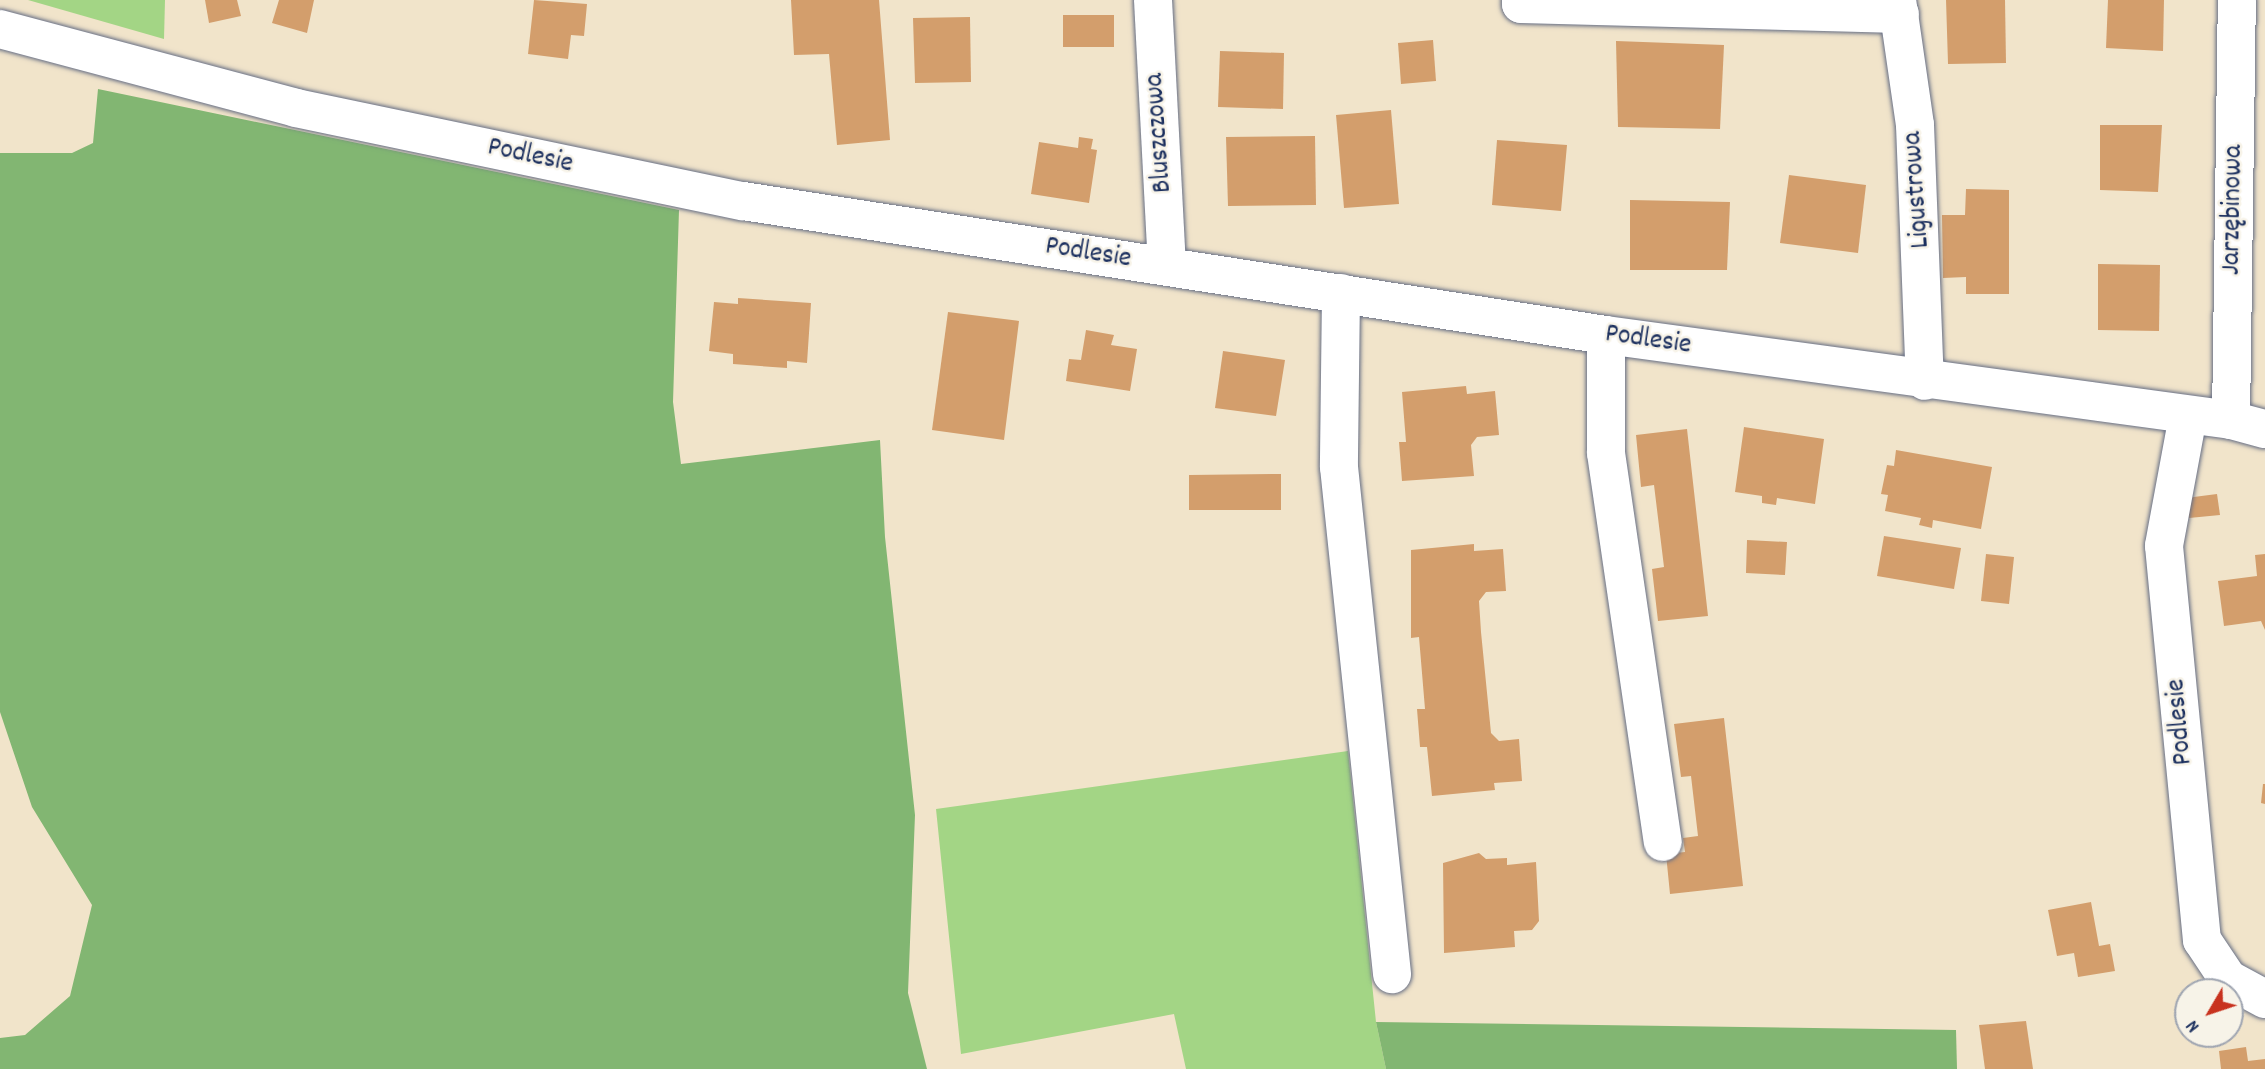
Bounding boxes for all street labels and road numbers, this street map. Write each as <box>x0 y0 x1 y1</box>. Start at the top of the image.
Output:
street label: Bluszczowa <box>1139 72 1181 194</box>
street label: Ligustrowa <box>1897 130 1939 250</box>
street label: Podlesie <box>484 132 576 182</box>
street label: Jarzębinowa <box>2216 144 2252 276</box>
street label: Podlesie <box>1043 231 1133 277</box>
street label: Podlesie <box>1603 318 1693 364</box>
street label: Podlesie <box>2160 677 2202 767</box>

